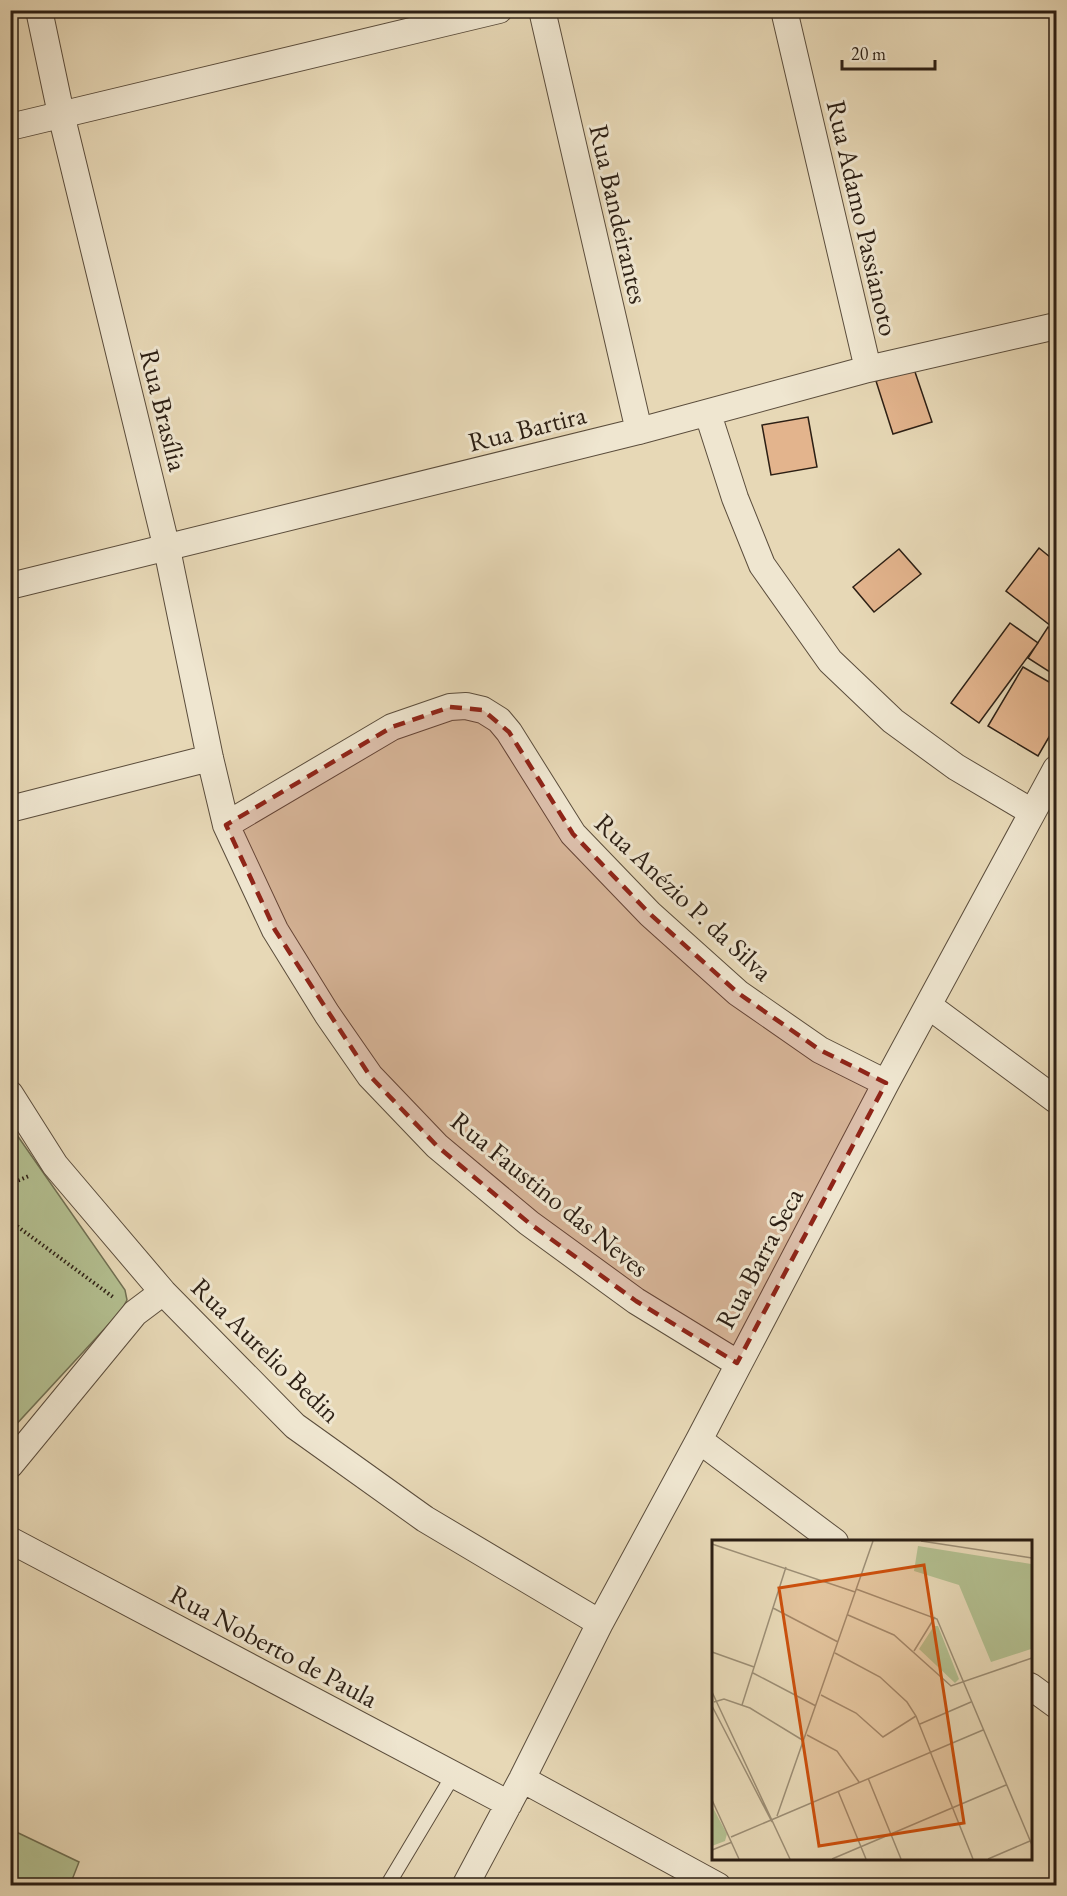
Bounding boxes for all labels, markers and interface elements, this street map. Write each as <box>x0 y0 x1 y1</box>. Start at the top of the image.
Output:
scale bar <box>842 33 935 71</box>
text: 20 m <box>851 42 886 65</box>
street label: Rua Adamo Passianoto <box>819 97 907 339</box>
street label: Rua Bandeirantes <box>581 121 657 307</box>
street label: Rua Brasília <box>132 345 196 475</box>
street label: Rua Bartira <box>464 396 590 460</box>
street label: Rua Anézio P. da Silva <box>588 805 781 989</box>
street label: Rua Faustino das Neves <box>444 1103 656 1285</box>
street label: Rua Barra Seca <box>707 1181 811 1334</box>
street label: Rua Aurelio Bedin <box>184 1270 348 1430</box>
inset map <box>712 1540 1031 1860</box>
street label: Rua Noberto de Paula <box>164 1576 384 1716</box>

